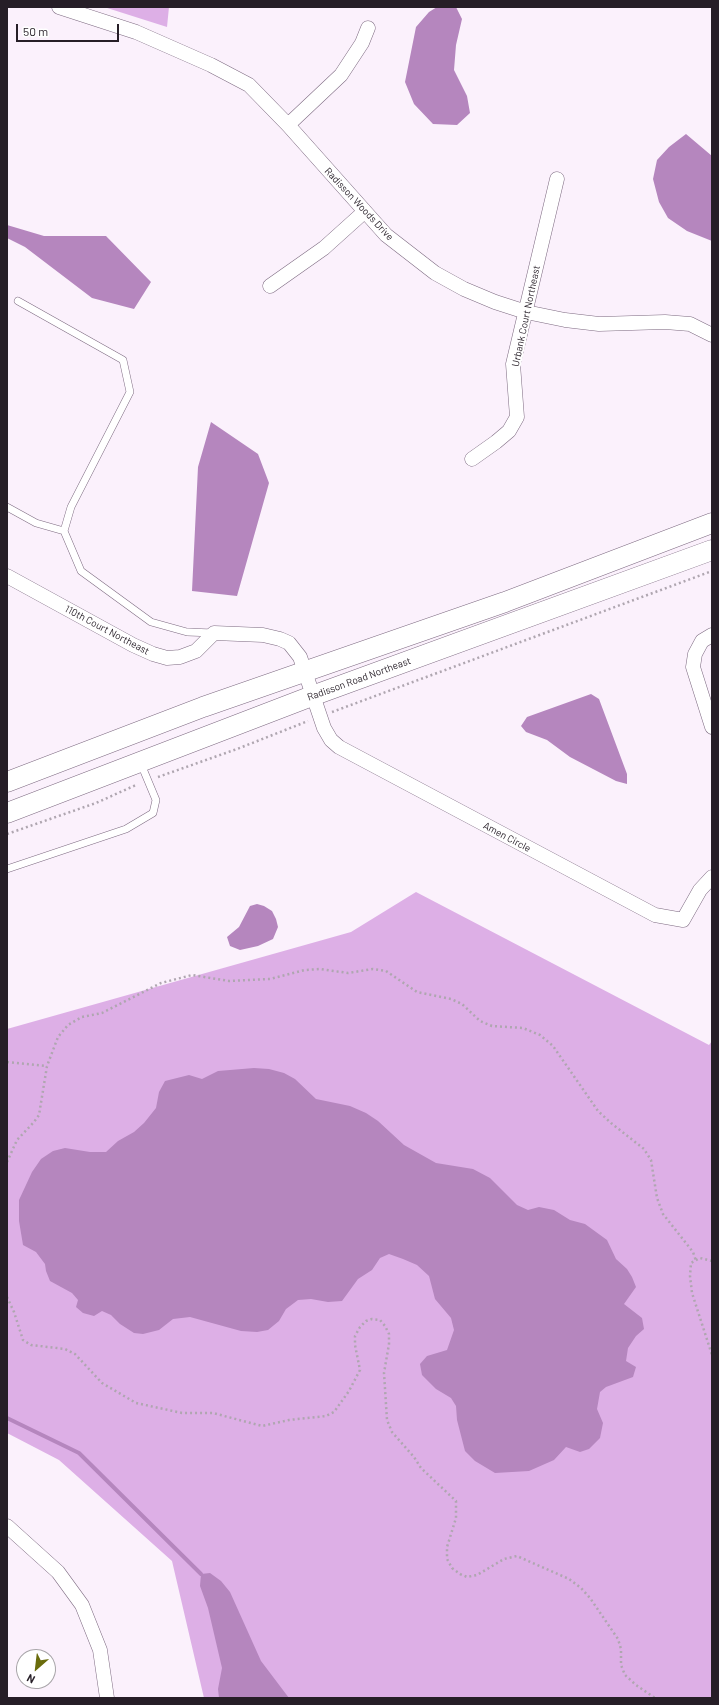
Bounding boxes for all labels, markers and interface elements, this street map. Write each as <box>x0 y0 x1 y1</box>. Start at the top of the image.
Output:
scale bar <box>18 16 121 42</box>
text: 50 m <box>23 24 48 38</box>
street label: Radisson Woods Drive <box>322 165 396 243</box>
street label: Urbank Court Northeast <box>509 264 543 368</box>
street label: 110th Court Northeast <box>63 603 151 657</box>
street label: Radisson Road Northeast <box>306 655 412 703</box>
street label: Amen Circle <box>481 819 533 855</box>
north arrow <box>16 1649 56 1689</box>
text: N <box>24 1672 37 1687</box>

